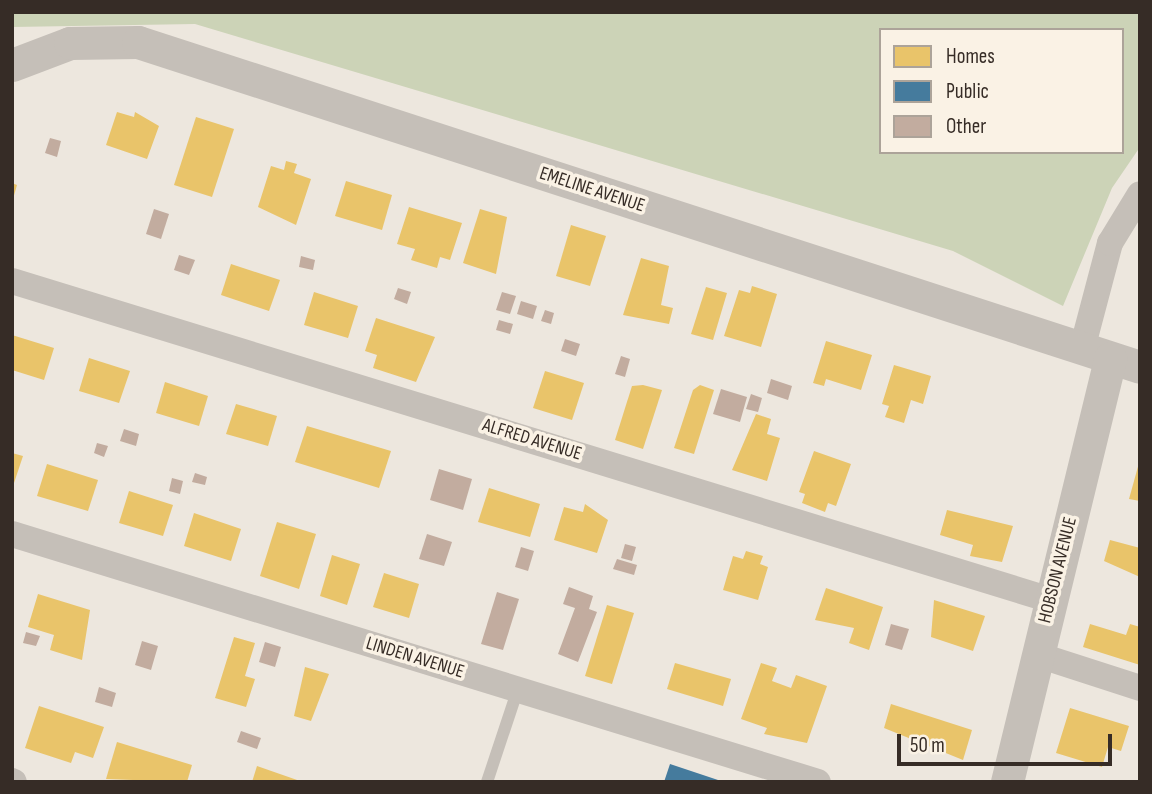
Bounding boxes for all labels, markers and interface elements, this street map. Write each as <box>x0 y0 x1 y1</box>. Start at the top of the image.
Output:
legend <box>879 28 1124 154</box>
text: Homes <box>946 44 995 69</box>
text: Public <box>946 79 989 104</box>
text: Other <box>946 114 986 139</box>
street label: EMELINE AVENUE <box>537 162 647 218</box>
street label: ALFRED AVENUE <box>480 414 584 466</box>
street label: HOBSON AVENUE <box>1034 515 1082 625</box>
street label: LINDEN AVENUE <box>363 632 467 684</box>
scale bar <box>900 720 1115 764</box>
text: 50 m <box>910 733 945 758</box>

